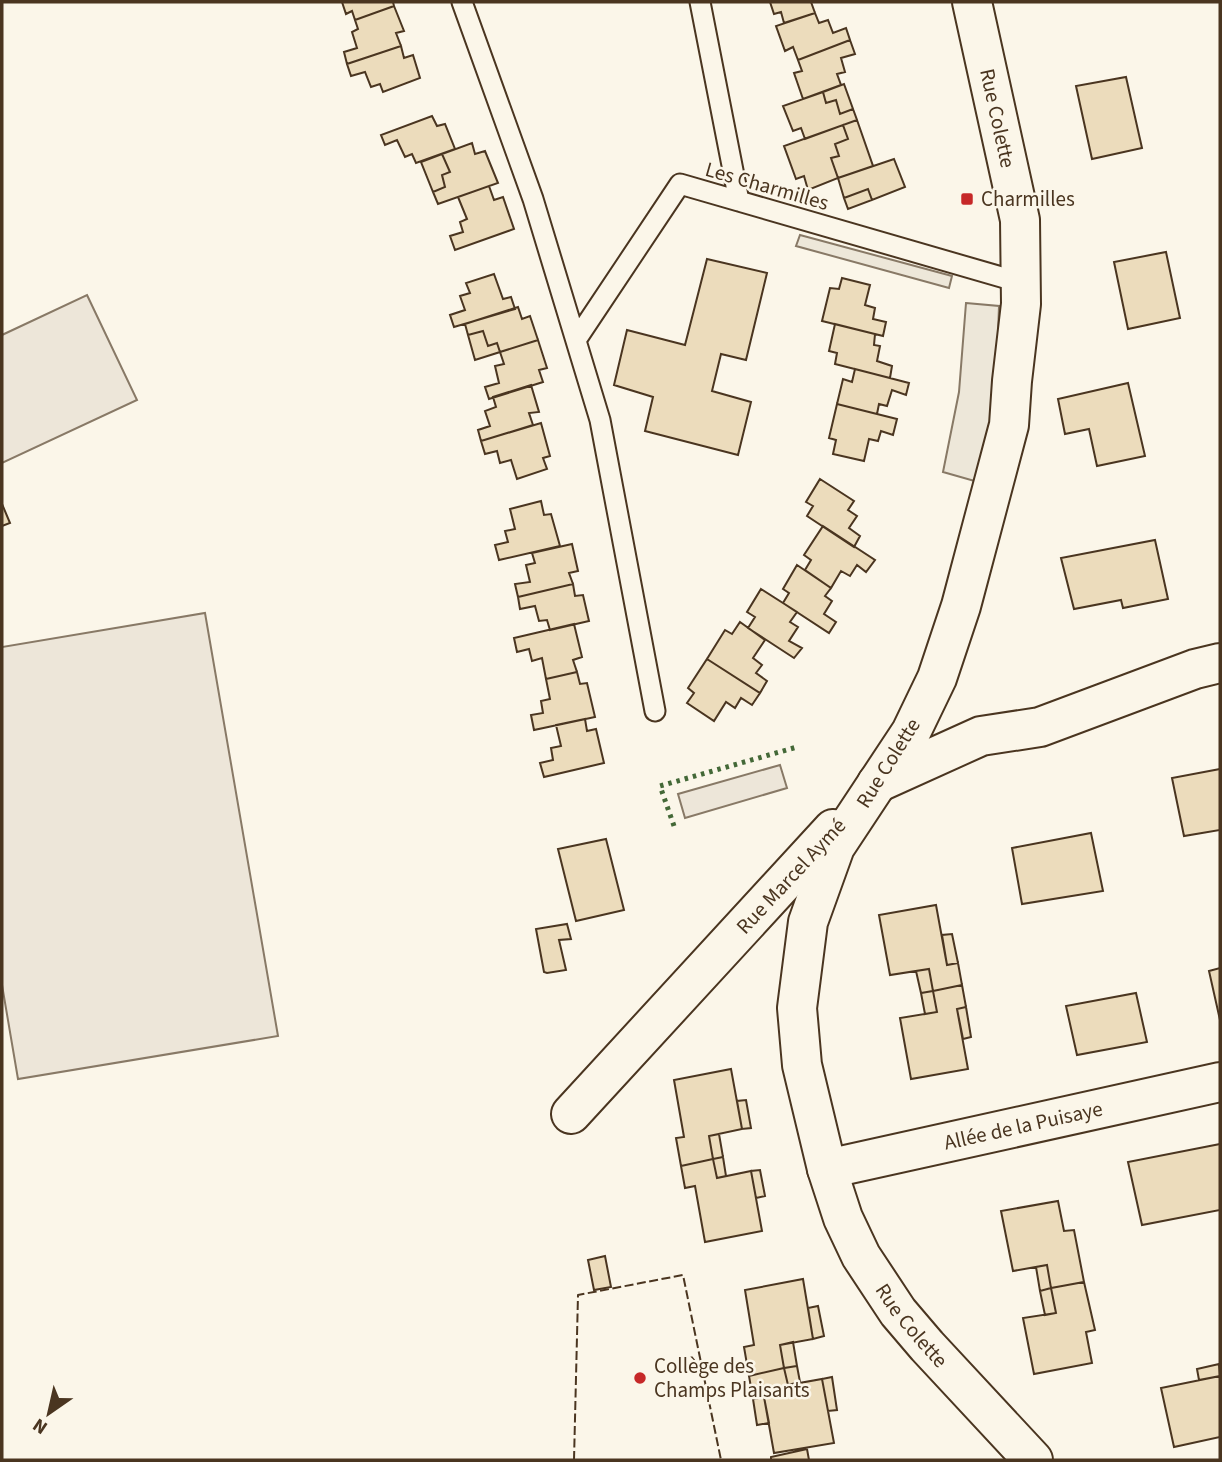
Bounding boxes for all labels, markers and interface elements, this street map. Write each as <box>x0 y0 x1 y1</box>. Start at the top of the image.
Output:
street label: Rue Colette <box>972 66 1023 171</box>
street label: Les Charmilles <box>702 154 832 218</box>
place label: Charmilles <box>981 184 1075 214</box>
marker: Charmilles <box>959 191 975 207</box>
street label: Rue Colette <box>849 712 927 814</box>
street label: Rue Marcel Aymé <box>729 811 853 941</box>
street label: Allée de la Puisaye <box>941 1093 1105 1158</box>
street label: Rue Colette <box>868 1277 955 1374</box>
place label: Collège des Champs Plaisants <box>654 1351 810 1405</box>
marker: Collège des Champs Plaisants <box>632 1370 648 1386</box>
north arrow <box>14 1378 84 1448</box>
text: N <box>28 1411 53 1441</box>

